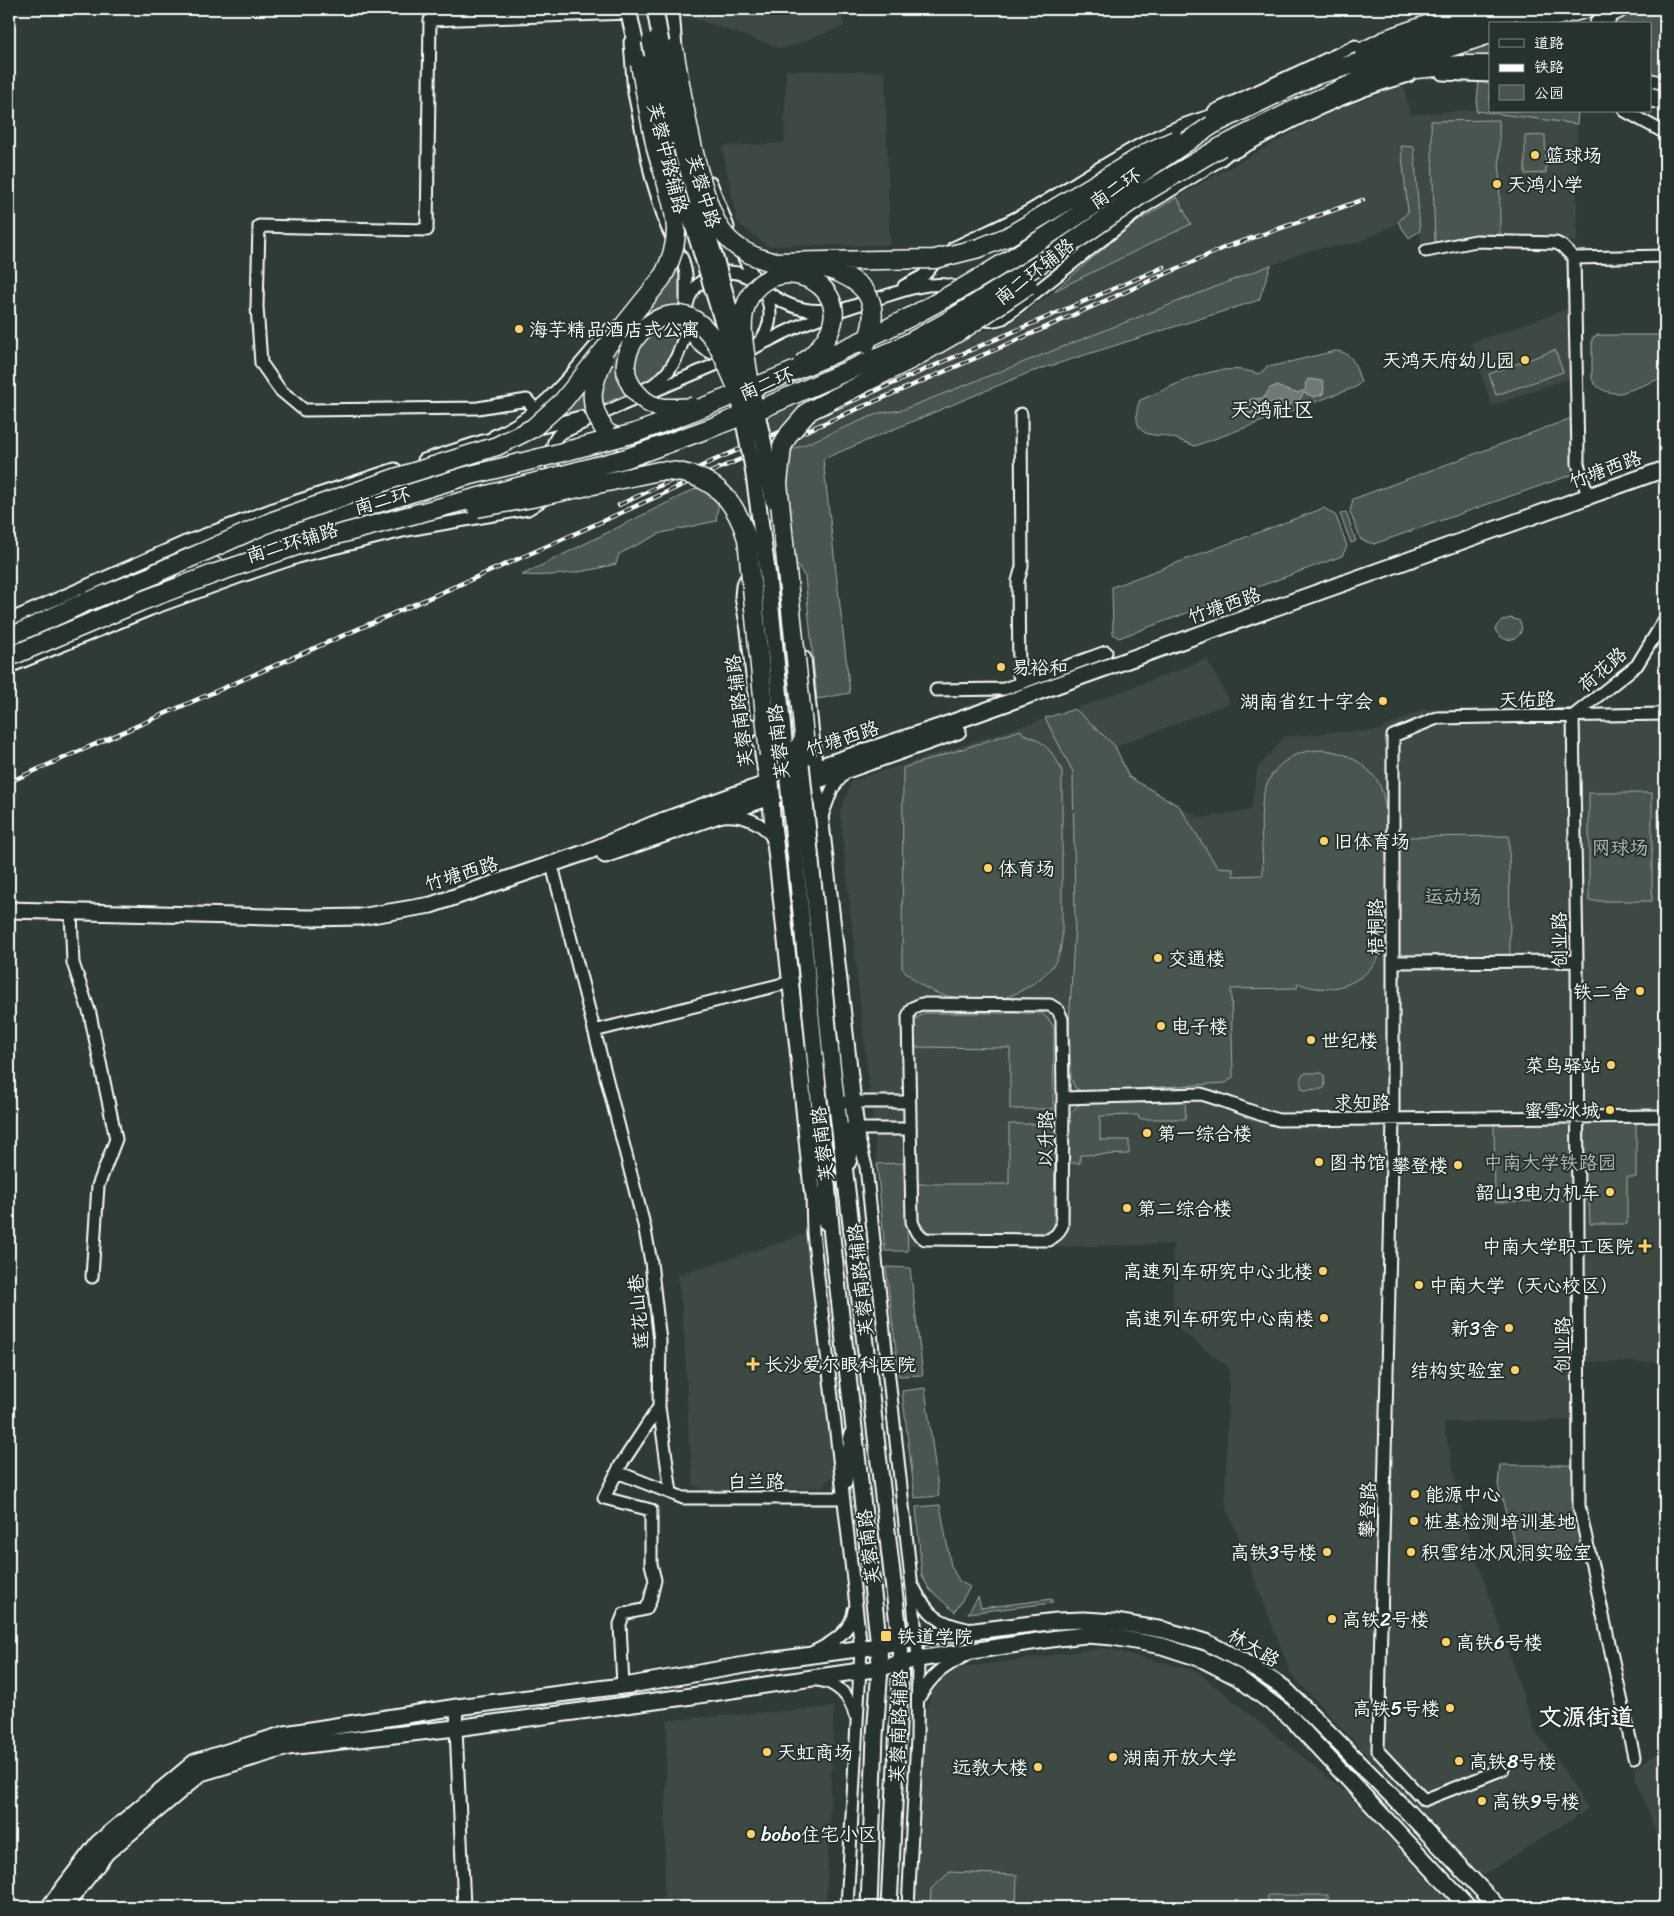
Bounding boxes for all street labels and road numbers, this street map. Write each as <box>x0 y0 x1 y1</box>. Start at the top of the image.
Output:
street label: 芙蓉中路辅路 <box>638 99 697 217</box>
street label: 芙蓉中路 <box>677 150 730 232</box>
street label: 南二环 <box>1082 159 1148 218</box>
street label: 南二环辅路 <box>987 229 1082 314</box>
street label: 南二环 <box>734 357 799 410</box>
street label: 竹塘西路 <box>1564 441 1647 498</box>
street label: 南二环 <box>350 477 414 524</box>
street label: 南二环辅路 <box>242 513 342 572</box>
street label: 竹塘西路 <box>1183 577 1265 633</box>
street label: 荷花路 <box>1570 638 1635 701</box>
street label: 芙蓉南路辅路 <box>716 652 763 770</box>
street label: 天佑路 <box>1498 683 1556 716</box>
street label: 芙蓉南路 <box>758 702 799 781</box>
street label: 竹塘西路 <box>801 711 883 766</box>
street label: 竹塘西路 <box>420 847 502 900</box>
street label: 梧桐路 <box>1359 898 1392 956</box>
street label: 创业路 <box>1543 911 1576 969</box>
street label: 求知路 <box>1333 1086 1391 1119</box>
street label: 芙蓉南路 <box>801 1104 844 1184</box>
street label: 以升路 <box>1029 1110 1062 1168</box>
street label: 芙蓉南路辅路 <box>838 1222 883 1338</box>
street label: 莲花山巷 <box>619 1273 658 1351</box>
street label: 创业路 <box>1546 1316 1579 1374</box>
street label: 白兰路 <box>727 1465 785 1498</box>
street label: 攀登路 <box>1350 1481 1385 1539</box>
street label: 芙蓉南路 <box>847 1507 890 1587</box>
street label: 林大路 <box>1221 1619 1287 1676</box>
street label: 芙蓉南路辅路 <box>880 1668 917 1784</box>

